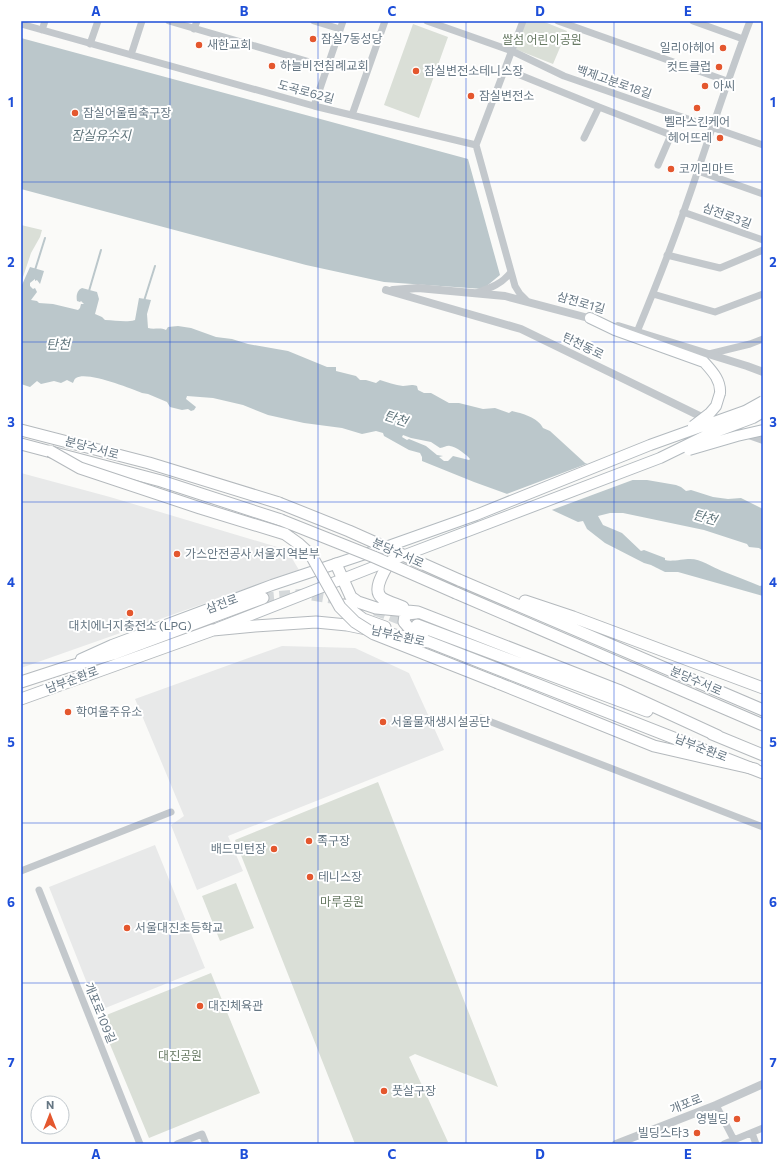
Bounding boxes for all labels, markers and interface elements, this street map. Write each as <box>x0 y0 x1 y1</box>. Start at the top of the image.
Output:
text: A <box>91 3 101 19</box>
text: B <box>240 3 249 19</box>
text: C <box>388 3 397 19</box>
text: D <box>535 3 545 19</box>
text: E <box>684 3 692 19</box>
place label: 잠실7동성당 <box>321 31 383 45</box>
park label: 쌀섬 어린이공원 <box>502 32 582 46</box>
marker: 잠실7동성당 <box>308 34 318 44</box>
place label: 새한교회 <box>207 37 251 51</box>
marker: 새한교회 <box>194 40 204 50</box>
place label: 일리아헤어 <box>660 40 715 54</box>
marker: 일리아헤어 <box>718 43 728 53</box>
place label: 하늘비전침례교회 <box>280 58 368 72</box>
place label: 컷트클럽 <box>667 59 711 73</box>
marker: 하늘비전침례교회 <box>267 61 277 71</box>
street label: 백제고분로18길 <box>575 62 654 100</box>
marker: 컷트클럽 <box>714 62 724 72</box>
place label: 잠실변전소테니스장 <box>424 63 523 77</box>
marker: 잠실변전소테니스장 <box>411 66 421 76</box>
street label: 도곡로62길 <box>276 77 336 105</box>
place label: 아씨 <box>713 78 735 92</box>
marker: 아씨 <box>700 81 710 91</box>
place label: 잠실변전소 <box>479 88 534 102</box>
marker: 잠실변전소 <box>466 91 476 101</box>
text: 1 <box>8 94 14 110</box>
text: 1 <box>770 94 776 110</box>
marker: 벨라스킨케어 <box>692 103 702 113</box>
place label: 잠실어울림축구장 <box>83 105 171 119</box>
marker: 잠실어울림축구장 <box>70 108 80 118</box>
place label: 벨라스킨케어 <box>664 114 730 128</box>
water label: 잠실유수지 <box>71 127 132 143</box>
place label: 헤어뜨레 <box>668 130 712 144</box>
marker: 헤어뜨레 <box>715 133 725 143</box>
place label: 코끼리마트 <box>679 161 734 175</box>
marker: 코끼리마트 <box>666 164 676 174</box>
street label: 삼전로3길 <box>701 200 754 230</box>
text: 2 <box>7 254 15 270</box>
text: 2 <box>769 254 777 270</box>
street label: 삼전로1길 <box>556 289 607 316</box>
street label: 탄천동로 <box>561 329 606 361</box>
water label: 탄천 <box>46 336 71 352</box>
water label: 탄천 <box>382 407 411 430</box>
text: 3 <box>7 414 15 430</box>
text: 3 <box>769 414 777 430</box>
street label: 분당수서로 <box>64 433 121 461</box>
water label: 탄천 <box>691 506 720 528</box>
street label: 분당수서로 <box>370 534 426 570</box>
place label: 가스안전공사 서울지역본부 <box>185 546 320 560</box>
marker: 가스안전공사 서울지역본부 <box>172 549 182 559</box>
text: 4 <box>7 574 15 590</box>
text: 4 <box>769 574 777 590</box>
street label: 삼전로 <box>204 591 240 615</box>
marker: 대치에너지충전소 (LPG) <box>125 608 135 618</box>
place label: 대치에너지충전소 (LPG) <box>68 618 192 632</box>
street label: 남부순환로 <box>370 622 427 648</box>
street label: 남부순환로 <box>43 663 100 695</box>
street label: 분당수서로 <box>668 663 725 697</box>
place label: 학여울주유소 <box>76 704 142 718</box>
marker: 학여울주유소 <box>63 707 73 717</box>
place label: 서울물재생시설공단 <box>391 714 490 728</box>
marker: 서울물재생시설공단 <box>378 717 388 727</box>
street label: 남부순환로 <box>673 731 730 763</box>
text: 5 <box>7 734 15 750</box>
text: 5 <box>769 734 777 750</box>
place label: 족구장 <box>317 833 350 847</box>
marker: 족구장 <box>304 836 314 846</box>
place label: 배드민턴장 <box>211 841 266 855</box>
marker: 배드민턴장 <box>269 844 279 854</box>
place label: 테니스장 <box>318 869 362 883</box>
marker: 테니스장 <box>305 872 315 882</box>
text: 6 <box>7 894 15 910</box>
park label: 마루공원 <box>320 894 364 908</box>
text: 6 <box>769 894 777 910</box>
place label: 서울대진초등학교 <box>135 920 223 934</box>
marker: 서울대진초등학교 <box>122 923 132 933</box>
street label: 개포로109길 <box>82 980 119 1045</box>
place label: 대진체육관 <box>208 998 263 1012</box>
marker: 대진체육관 <box>195 1001 205 1011</box>
park label: 대진공원 <box>158 1048 202 1062</box>
text: 7 <box>7 1054 15 1070</box>
text: 7 <box>769 1054 777 1070</box>
place label: 풋살구장 <box>392 1083 436 1097</box>
marker: 풋살구장 <box>379 1086 389 1096</box>
street label: 개포로 <box>668 1091 704 1116</box>
north arrow <box>30 1095 70 1135</box>
text: N <box>46 1098 54 1111</box>
place label: 영빌딩 <box>696 1111 729 1125</box>
marker: 영빌딩 <box>732 1114 742 1124</box>
place label: 빌딩스타3 <box>638 1125 689 1139</box>
marker: 빌딩스타3 <box>692 1128 702 1138</box>
text: A <box>91 1146 101 1162</box>
text: B <box>240 1146 249 1162</box>
text: C <box>388 1146 397 1162</box>
text: D <box>535 1146 545 1162</box>
text: E <box>684 1146 692 1162</box>

